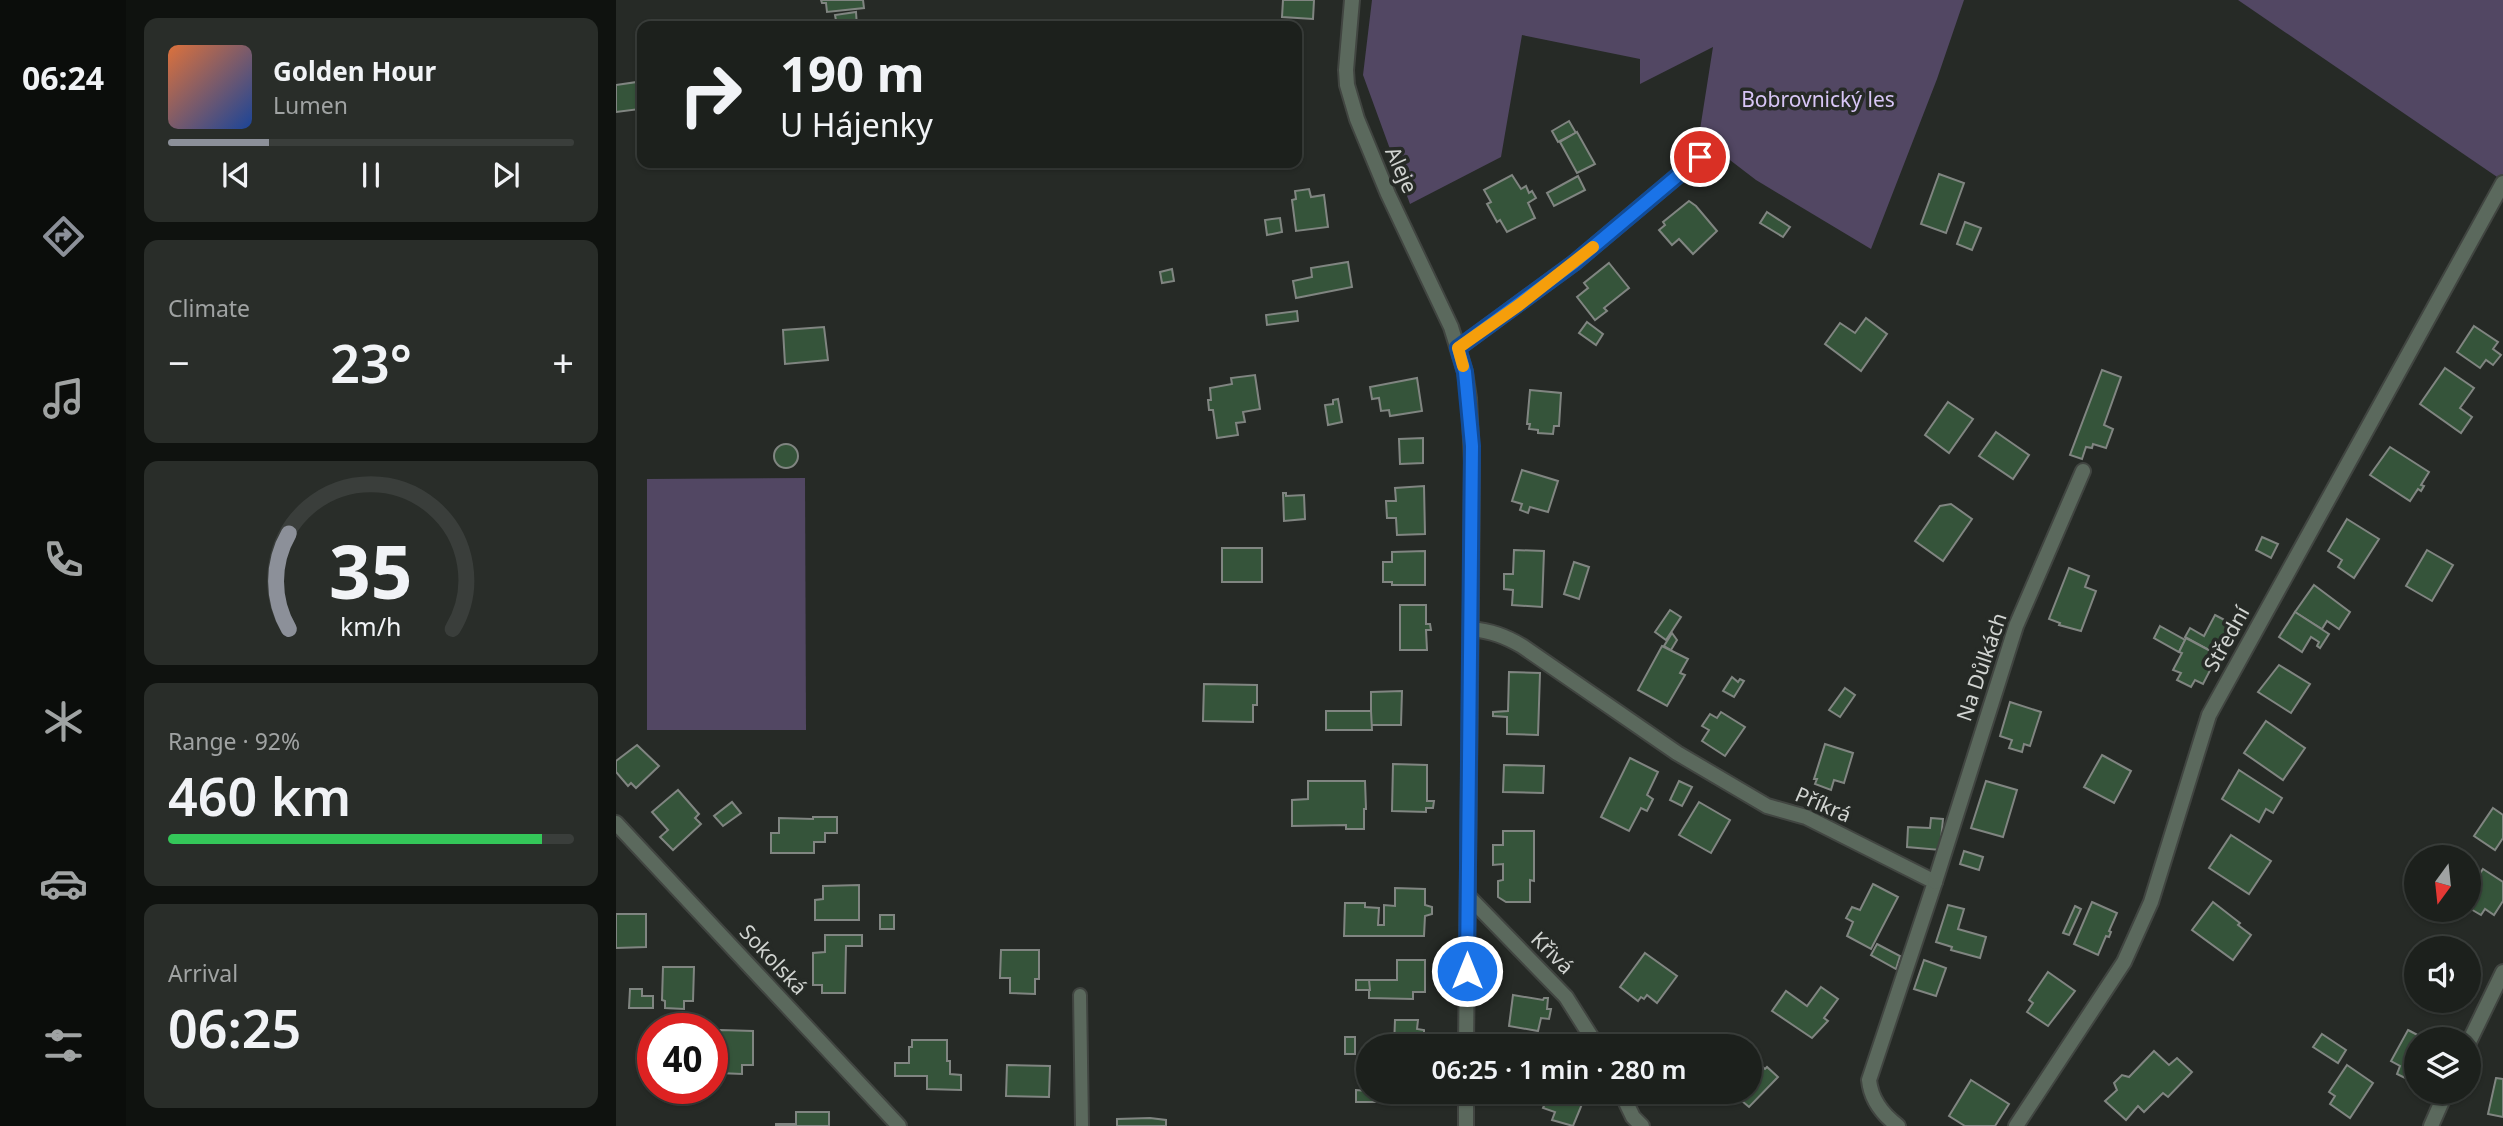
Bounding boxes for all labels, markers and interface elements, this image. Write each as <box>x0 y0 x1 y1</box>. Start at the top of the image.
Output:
text: 190 m <box>780 40 925 106</box>
icon: right <box>665 49 756 140</box>
text: Golden Hour <box>273 53 436 89</box>
text: 06:24 <box>22 56 104 99</box>
park label: Bobrovnický les <box>1741 85 1895 113</box>
text: Lumen <box>273 89 348 121</box>
text: U Hájenky <box>780 103 933 146</box>
pin <box>1670 127 1730 187</box>
icon: arrive <box>1681 138 1719 176</box>
street label: Aleje <box>1379 142 1424 197</box>
icon: previous <box>217 156 255 194</box>
icon: pause <box>352 156 390 194</box>
icon: next <box>487 156 525 194</box>
icon: directions <box>39 212 88 261</box>
text: Climate <box>168 292 250 324</box>
text: 23° <box>330 327 412 398</box>
text: − <box>168 336 190 388</box>
text: + <box>552 336 574 388</box>
icon: music <box>39 374 88 423</box>
text: 35 <box>329 521 413 620</box>
icon: phone <box>39 535 88 584</box>
street label: Střední <box>2197 600 2256 676</box>
text: km/h <box>340 609 402 643</box>
street label: Na Důlkách <box>1949 609 2013 725</box>
icon: climate <box>39 697 88 746</box>
text: Range · 92% <box>168 725 300 757</box>
text: 460 km <box>168 760 351 831</box>
street label: Příkrá <box>1791 780 1856 828</box>
north arrow <box>2404 845 2482 922</box>
map controls <box>2404 845 2481 1104</box>
icon: car <box>39 859 88 908</box>
street label: Sokolská <box>734 918 814 1001</box>
street label: Křivá <box>1525 925 1580 980</box>
position arrow <box>1430 934 1504 1008</box>
button: sound <box>2404 936 2481 1013</box>
text: Arrival <box>168 957 238 989</box>
text: 06:25 <box>168 992 301 1063</box>
speed limit sign: 40 <box>637 1013 728 1104</box>
icon: filters <box>39 1021 88 1070</box>
button: layers <box>2404 1027 2481 1104</box>
text: 06:25 · 1 min · 280 m <box>1432 1051 1686 1087</box>

